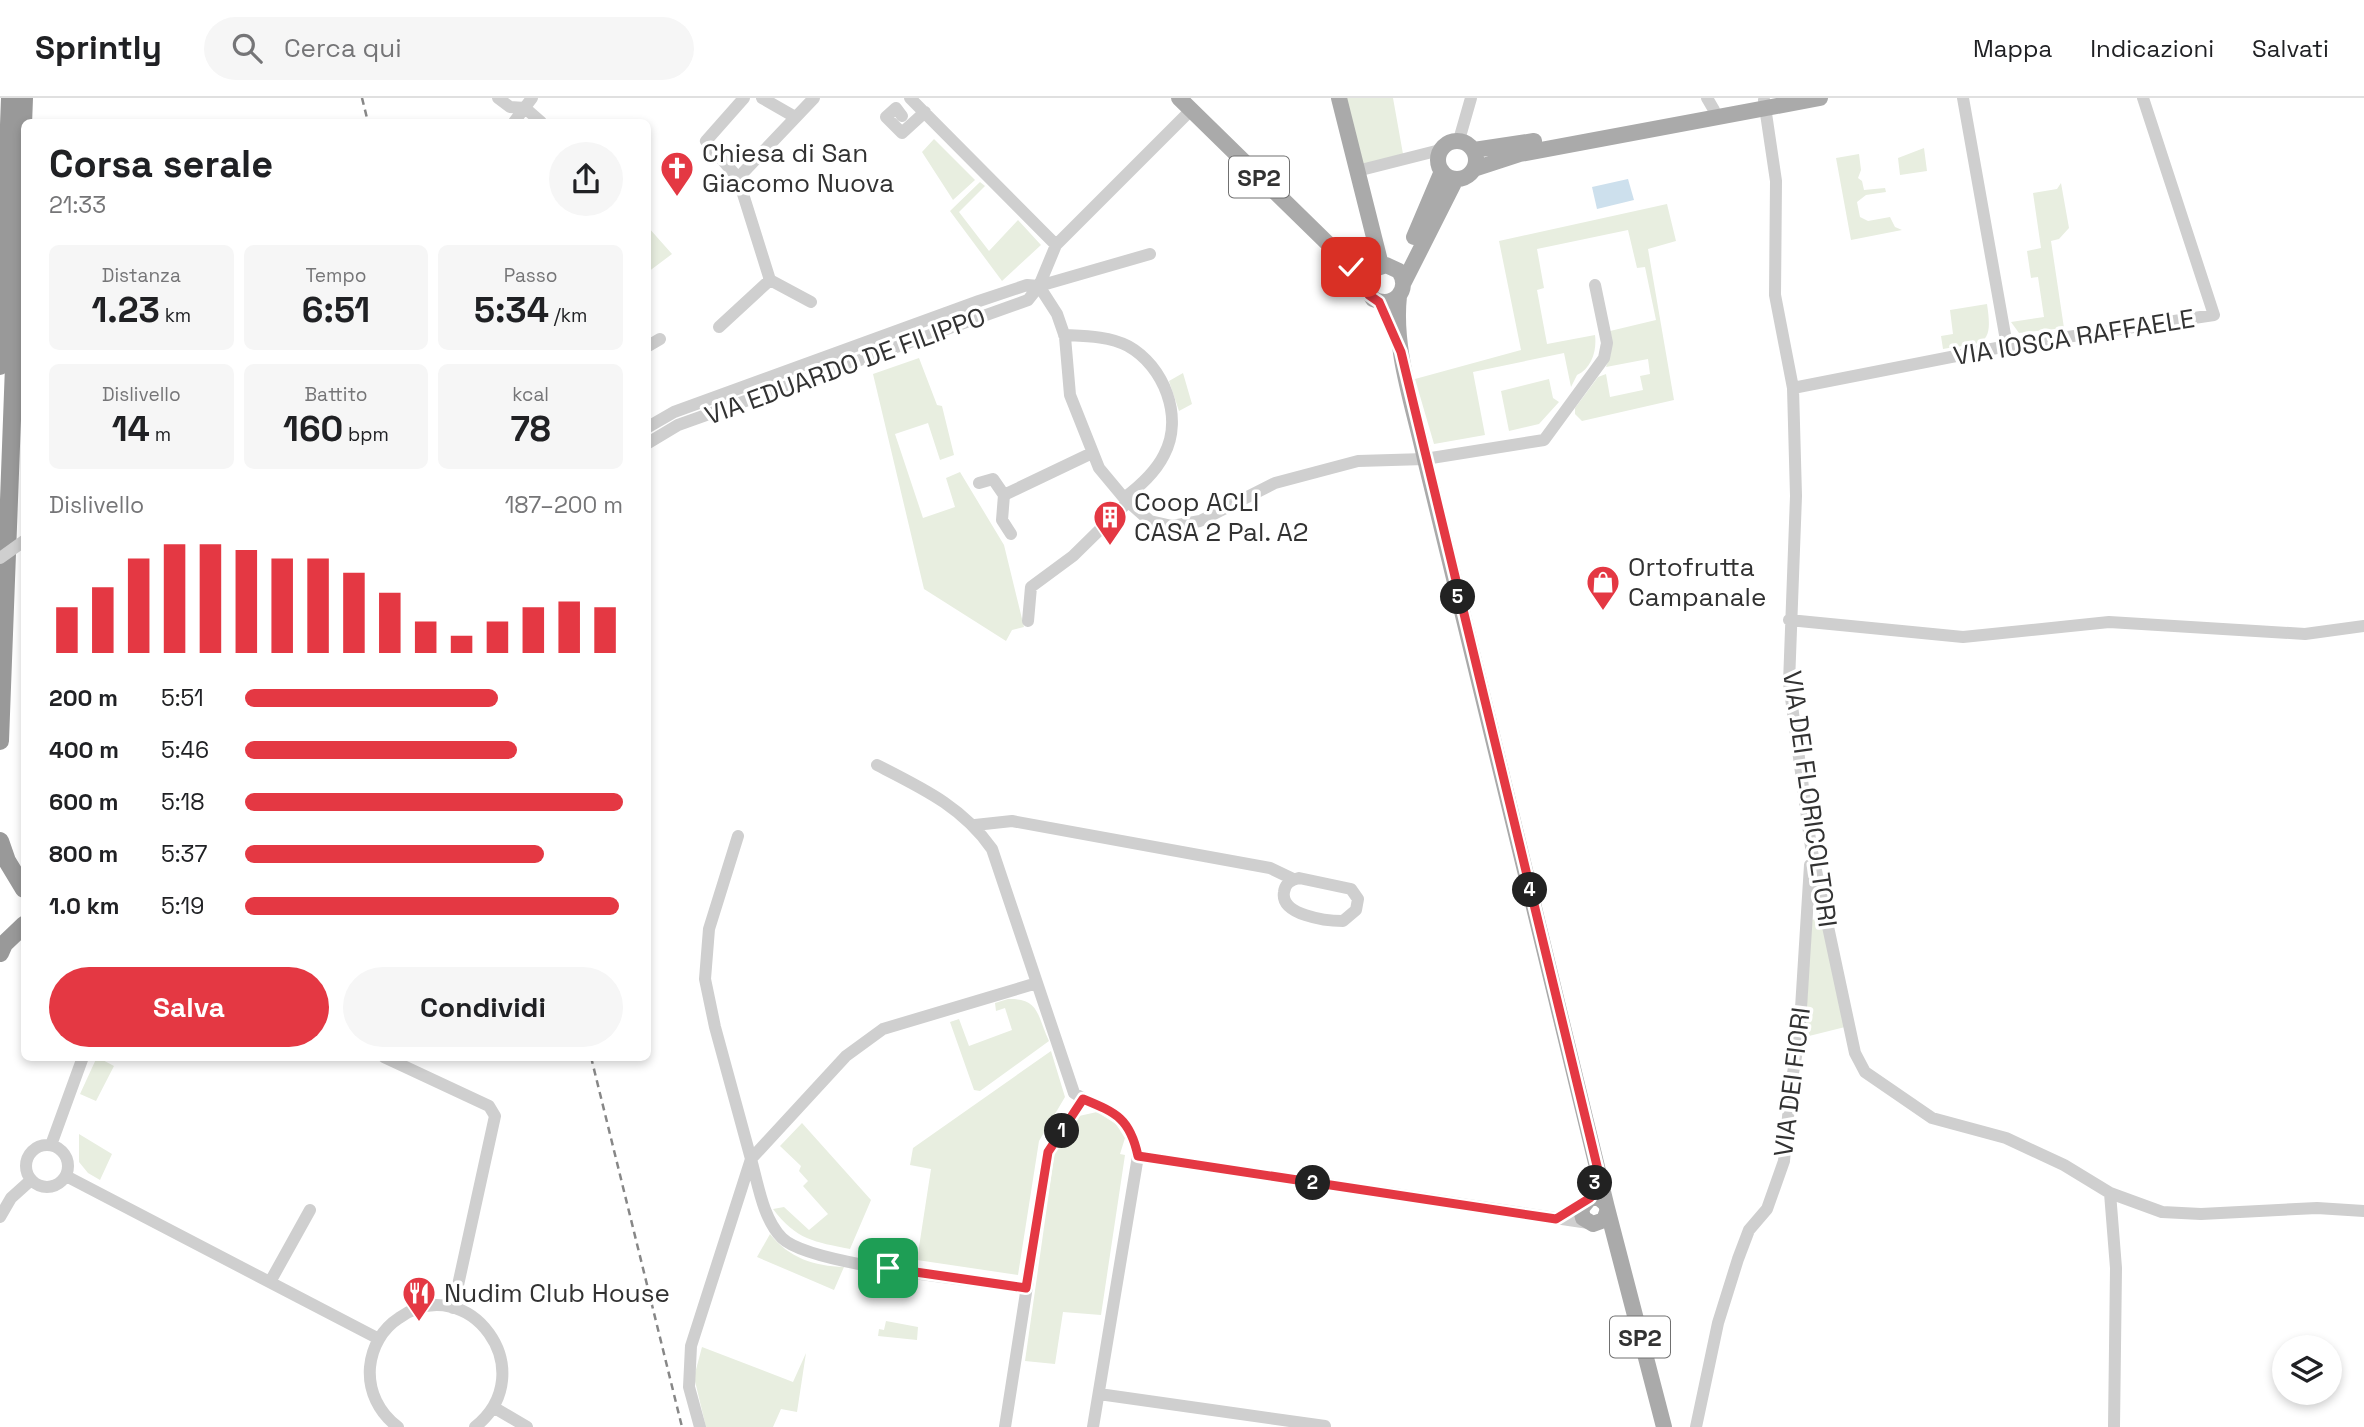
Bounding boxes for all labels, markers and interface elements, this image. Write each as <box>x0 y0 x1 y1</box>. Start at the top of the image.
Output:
search box <box>204 17 694 80</box>
text: Sprintly <box>35 27 162 69</box>
icon: search <box>228 29 266 67</box>
text: Cerca qui <box>284 31 402 65</box>
text: Mappa <box>1973 33 2052 64</box>
text: Indicazioni <box>2090 33 2214 64</box>
text: Salvati <box>2252 33 2329 64</box>
place label: Chiesa di San Giacomo Nuova <box>702 136 894 200</box>
text: Corsa serale <box>49 140 273 188</box>
button: share <box>549 142 623 216</box>
church icon: Chiesa di San Giacomo Nuova <box>658 149 696 198</box>
road number: SP2 <box>1229 156 1289 198</box>
text: 21:33 <box>49 190 106 220</box>
pin <box>1321 237 1381 297</box>
icon: check <box>1332 248 1370 286</box>
text: Distanza <box>102 263 181 288</box>
text: Tempo <box>306 263 366 288</box>
text: Passo <box>504 263 558 288</box>
text: 1.23 <box>91 288 160 332</box>
text: 6:51 <box>302 288 370 332</box>
text: 5:34 <box>474 288 549 332</box>
street label: VIA EDUARDO DE FILIPPO <box>700 299 990 433</box>
street label: VIA IOSCA RAFFAELE <box>1951 301 2197 373</box>
text: km <box>160 303 191 328</box>
text: /km <box>549 303 587 328</box>
text: Dislivello <box>102 382 181 407</box>
text: Battito <box>304 382 368 407</box>
text: kcal <box>512 382 549 407</box>
text: 14 <box>112 407 150 451</box>
text: 160 <box>283 407 343 451</box>
text: 78 <box>510 407 551 451</box>
text: m <box>150 422 171 447</box>
text: bpm <box>343 422 389 447</box>
place label: Coop ACLI CASA 2 Pal. A2 <box>1134 485 1309 549</box>
text: Dislivello <box>49 490 144 520</box>
text: 187–200 m <box>505 490 623 520</box>
building icon: Coop ACLI CASA 2 Pal. A2 <box>1091 498 1129 547</box>
place label: Ortofrutta Campanale <box>1628 550 1766 614</box>
shop icon: Ortofrutta Campanale <box>1584 563 1622 612</box>
pin: 5 <box>1440 580 1476 614</box>
text: 5 <box>1452 584 1463 609</box>
street label: VIA DEI FLORICOLTORI <box>1775 669 1845 929</box>
text: 200 m <box>49 683 118 713</box>
text: 5:51 <box>161 683 204 713</box>
text: 400 m <box>49 735 119 765</box>
text: 5:46 <box>161 735 209 765</box>
text: 600 m <box>49 787 119 817</box>
text: 5:18 <box>161 787 205 817</box>
text: 800 m <box>49 839 118 869</box>
text: 5:37 <box>161 839 207 869</box>
pin: 4 <box>1512 872 1548 908</box>
text: 4 <box>1523 877 1536 902</box>
text: 1.0 km <box>49 891 119 921</box>
text: 5:19 <box>161 891 204 921</box>
button: Salva <box>49 967 329 1047</box>
button: Condividi <box>343 967 623 1047</box>
street label: VIA DEI FIORI <box>1766 1005 1818 1159</box>
pin: 1 <box>1044 1114 1080 1148</box>
text: 1 <box>1057 1118 1066 1143</box>
pin: 2 <box>1296 1166 1330 1200</box>
pin: 3 <box>1578 1166 1612 1200</box>
text: 2 <box>1307 1170 1318 1195</box>
text: 3 <box>1589 1170 1600 1195</box>
pin <box>858 1238 918 1298</box>
icon: arrive <box>869 1249 907 1287</box>
restaurant icon: Nudim Club House <box>400 1274 438 1323</box>
place label: Nudim Club House <box>444 1276 670 1310</box>
road number: SP2 <box>1610 1316 1670 1358</box>
map controls <box>2272 1335 2342 1405</box>
button: layers <box>2272 1335 2342 1405</box>

